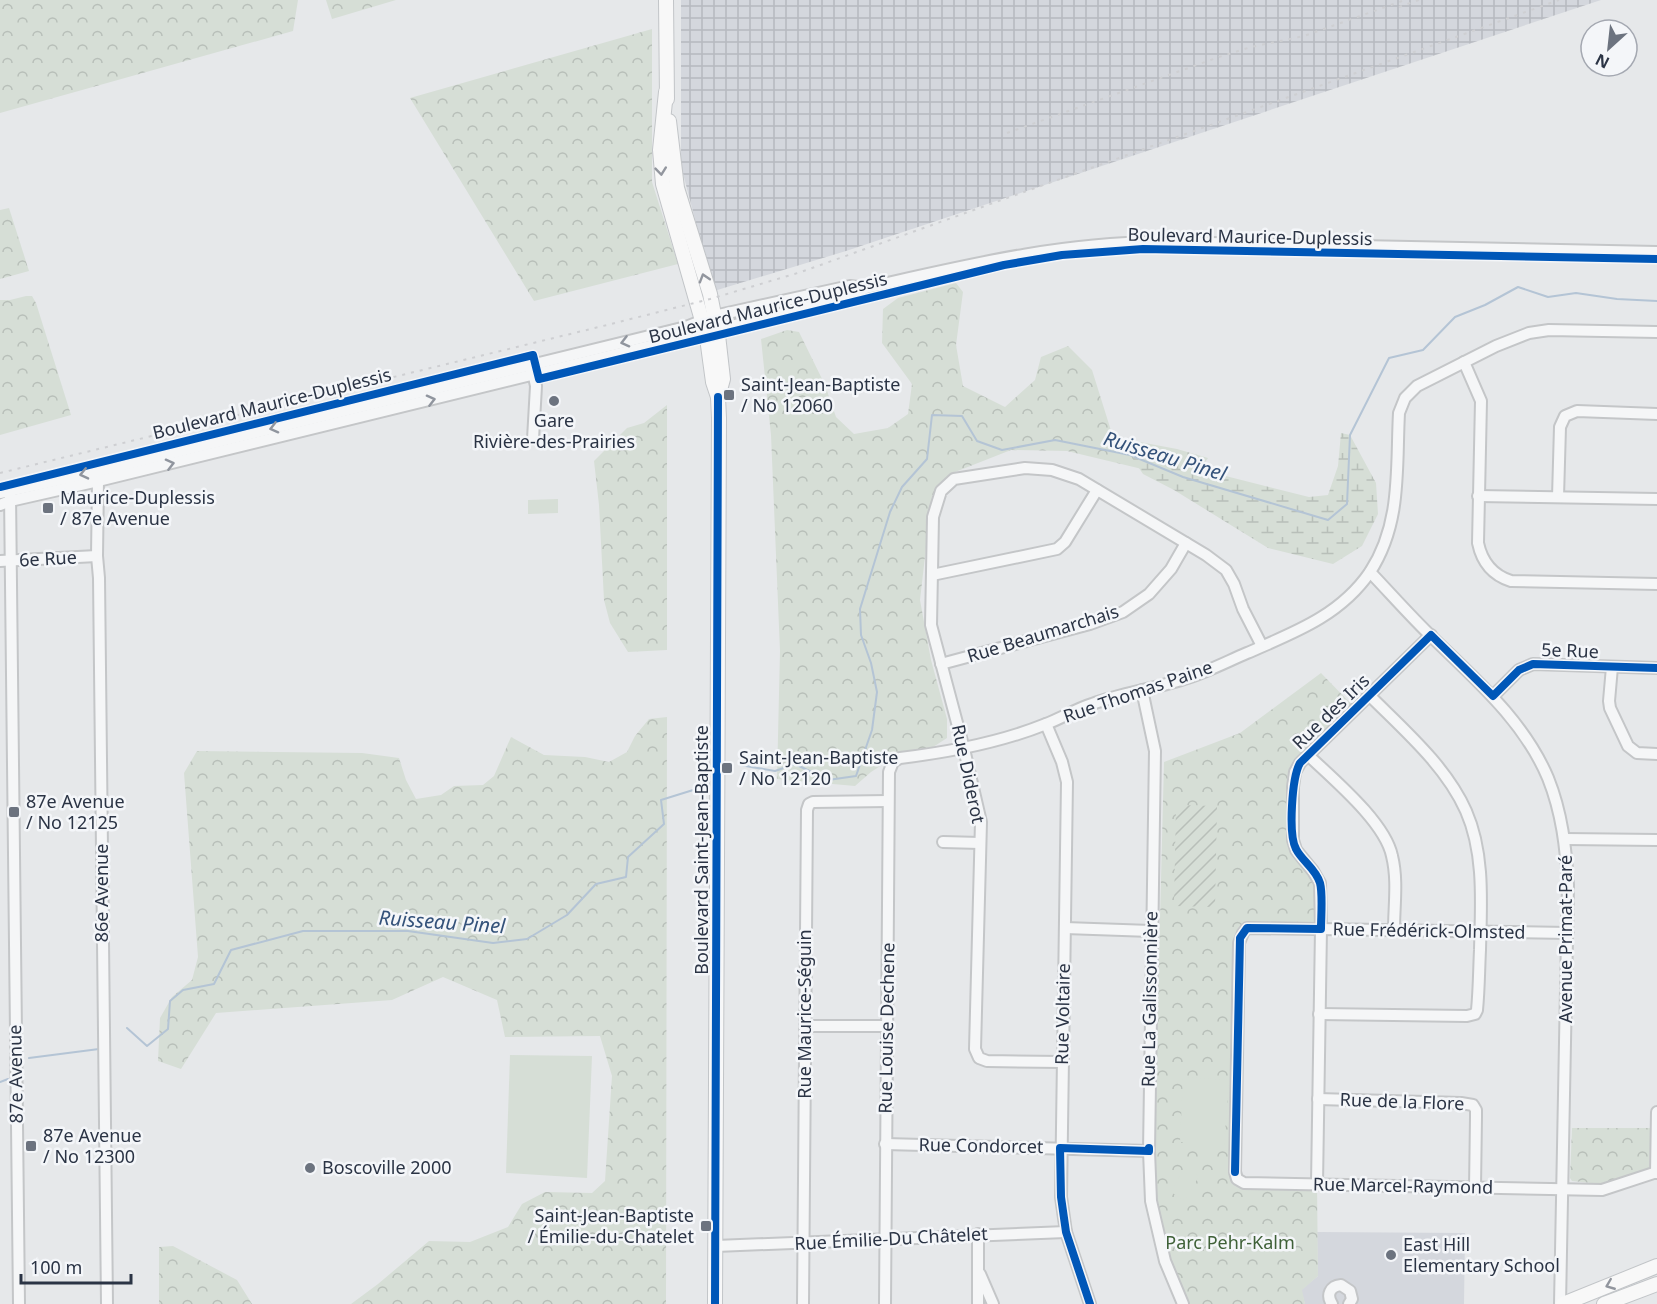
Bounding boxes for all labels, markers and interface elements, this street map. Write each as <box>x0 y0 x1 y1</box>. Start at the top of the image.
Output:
north arrow <box>1579 18 1639 78</box>
text: N <box>1591 49 1613 74</box>
one-way arrow <box>654 166 667 175</box>
street label: Boulevard Maurice-Duplessis <box>1127 222 1373 250</box>
street label: Boulevard Maurice-Duplessis <box>646 266 890 348</box>
one-way arrow <box>699 273 711 284</box>
one-way arrow <box>620 334 630 347</box>
street label: Boulevard Maurice-Duplessis <box>150 362 394 444</box>
place label: Saint-Jean-Baptiste / No 12060 <box>741 372 900 417</box>
marker: Saint-Jean-Baptiste / No 12060 <box>722 388 736 402</box>
one-way arrow <box>425 394 435 407</box>
marker: Gare Rivière-des-Prairies <box>547 394 561 408</box>
place label: Gare Rivière-des-Prairies <box>473 408 635 453</box>
one-way arrow <box>269 421 279 434</box>
water label: Ruisseau Pinel <box>1101 424 1231 487</box>
one-way arrow <box>165 458 175 471</box>
one-way arrow <box>80 467 90 480</box>
place label: Maurice-Duplessis / 87e Avenue <box>60 485 215 530</box>
marker: Maurice-Duplessis / 87e Avenue <box>41 501 55 515</box>
street label: 6e Rue <box>19 545 77 571</box>
street label: Rue Beaumarchais <box>964 599 1121 668</box>
street label: 5e Rue <box>1541 637 1599 663</box>
street label: Rue Thomas Paine <box>1060 654 1215 728</box>
street label: Rue des Iris <box>1287 668 1374 754</box>
street label: Rue Diderot <box>947 722 991 826</box>
street label: Boulevard Saint-Jean-Baptiste <box>689 725 713 975</box>
place label: Saint-Jean-Baptiste / No 12120 <box>739 745 898 790</box>
marker: Saint-Jean-Baptiste / No 12120 <box>720 761 734 775</box>
place label: 87e Avenue / No 12125 <box>26 789 125 834</box>
marker: 87e Avenue / No 12125 <box>7 805 21 819</box>
street label: 86e Avenue <box>89 844 113 942</box>
street label: Avenue Primat-Paré <box>1553 855 1577 1023</box>
water label: Ruisseau Pinel <box>378 904 507 939</box>
street label: Rue La Galissonnière <box>1135 911 1163 1087</box>
street label: Rue Frédérick-Olmsted <box>1332 916 1526 944</box>
street label: Rue Maurice-Séguin <box>792 929 816 1099</box>
street label: Rue Louise Dechene <box>873 942 899 1114</box>
street label: Rue Voltaire <box>1049 963 1075 1065</box>
street label: 87e Avenue <box>2 1025 28 1124</box>
street label: Rue de la Flore <box>1339 1087 1465 1115</box>
place label: 87e Avenue / No 12300 <box>43 1123 142 1168</box>
street label: Rue Condorcet <box>918 1132 1044 1158</box>
marker: 87e Avenue / No 12300 <box>24 1139 38 1153</box>
place label: Boscoville 2000 <box>322 1155 451 1179</box>
marker: Boscoville 2000 <box>303 1161 317 1175</box>
street label: Rue Marcel-Raymond <box>1313 1171 1493 1199</box>
place label: Saint-Jean-Baptiste / Émilie-du-Chatelet <box>527 1203 695 1248</box>
marker: Saint-Jean-Baptiste / Émilie-du-Chatelet <box>699 1219 713 1233</box>
street label: Rue Émilie-Du Châtelet <box>794 1221 989 1255</box>
park label: Parc Pehr-Kalm <box>1165 1230 1295 1254</box>
place label: East Hill Elementary School <box>1403 1232 1560 1277</box>
scale bar <box>21 1247 130 1285</box>
marker: East Hill Elementary School <box>1384 1248 1398 1262</box>
text: 100 m <box>30 1255 82 1279</box>
one-way arrow <box>1605 1278 1616 1290</box>

